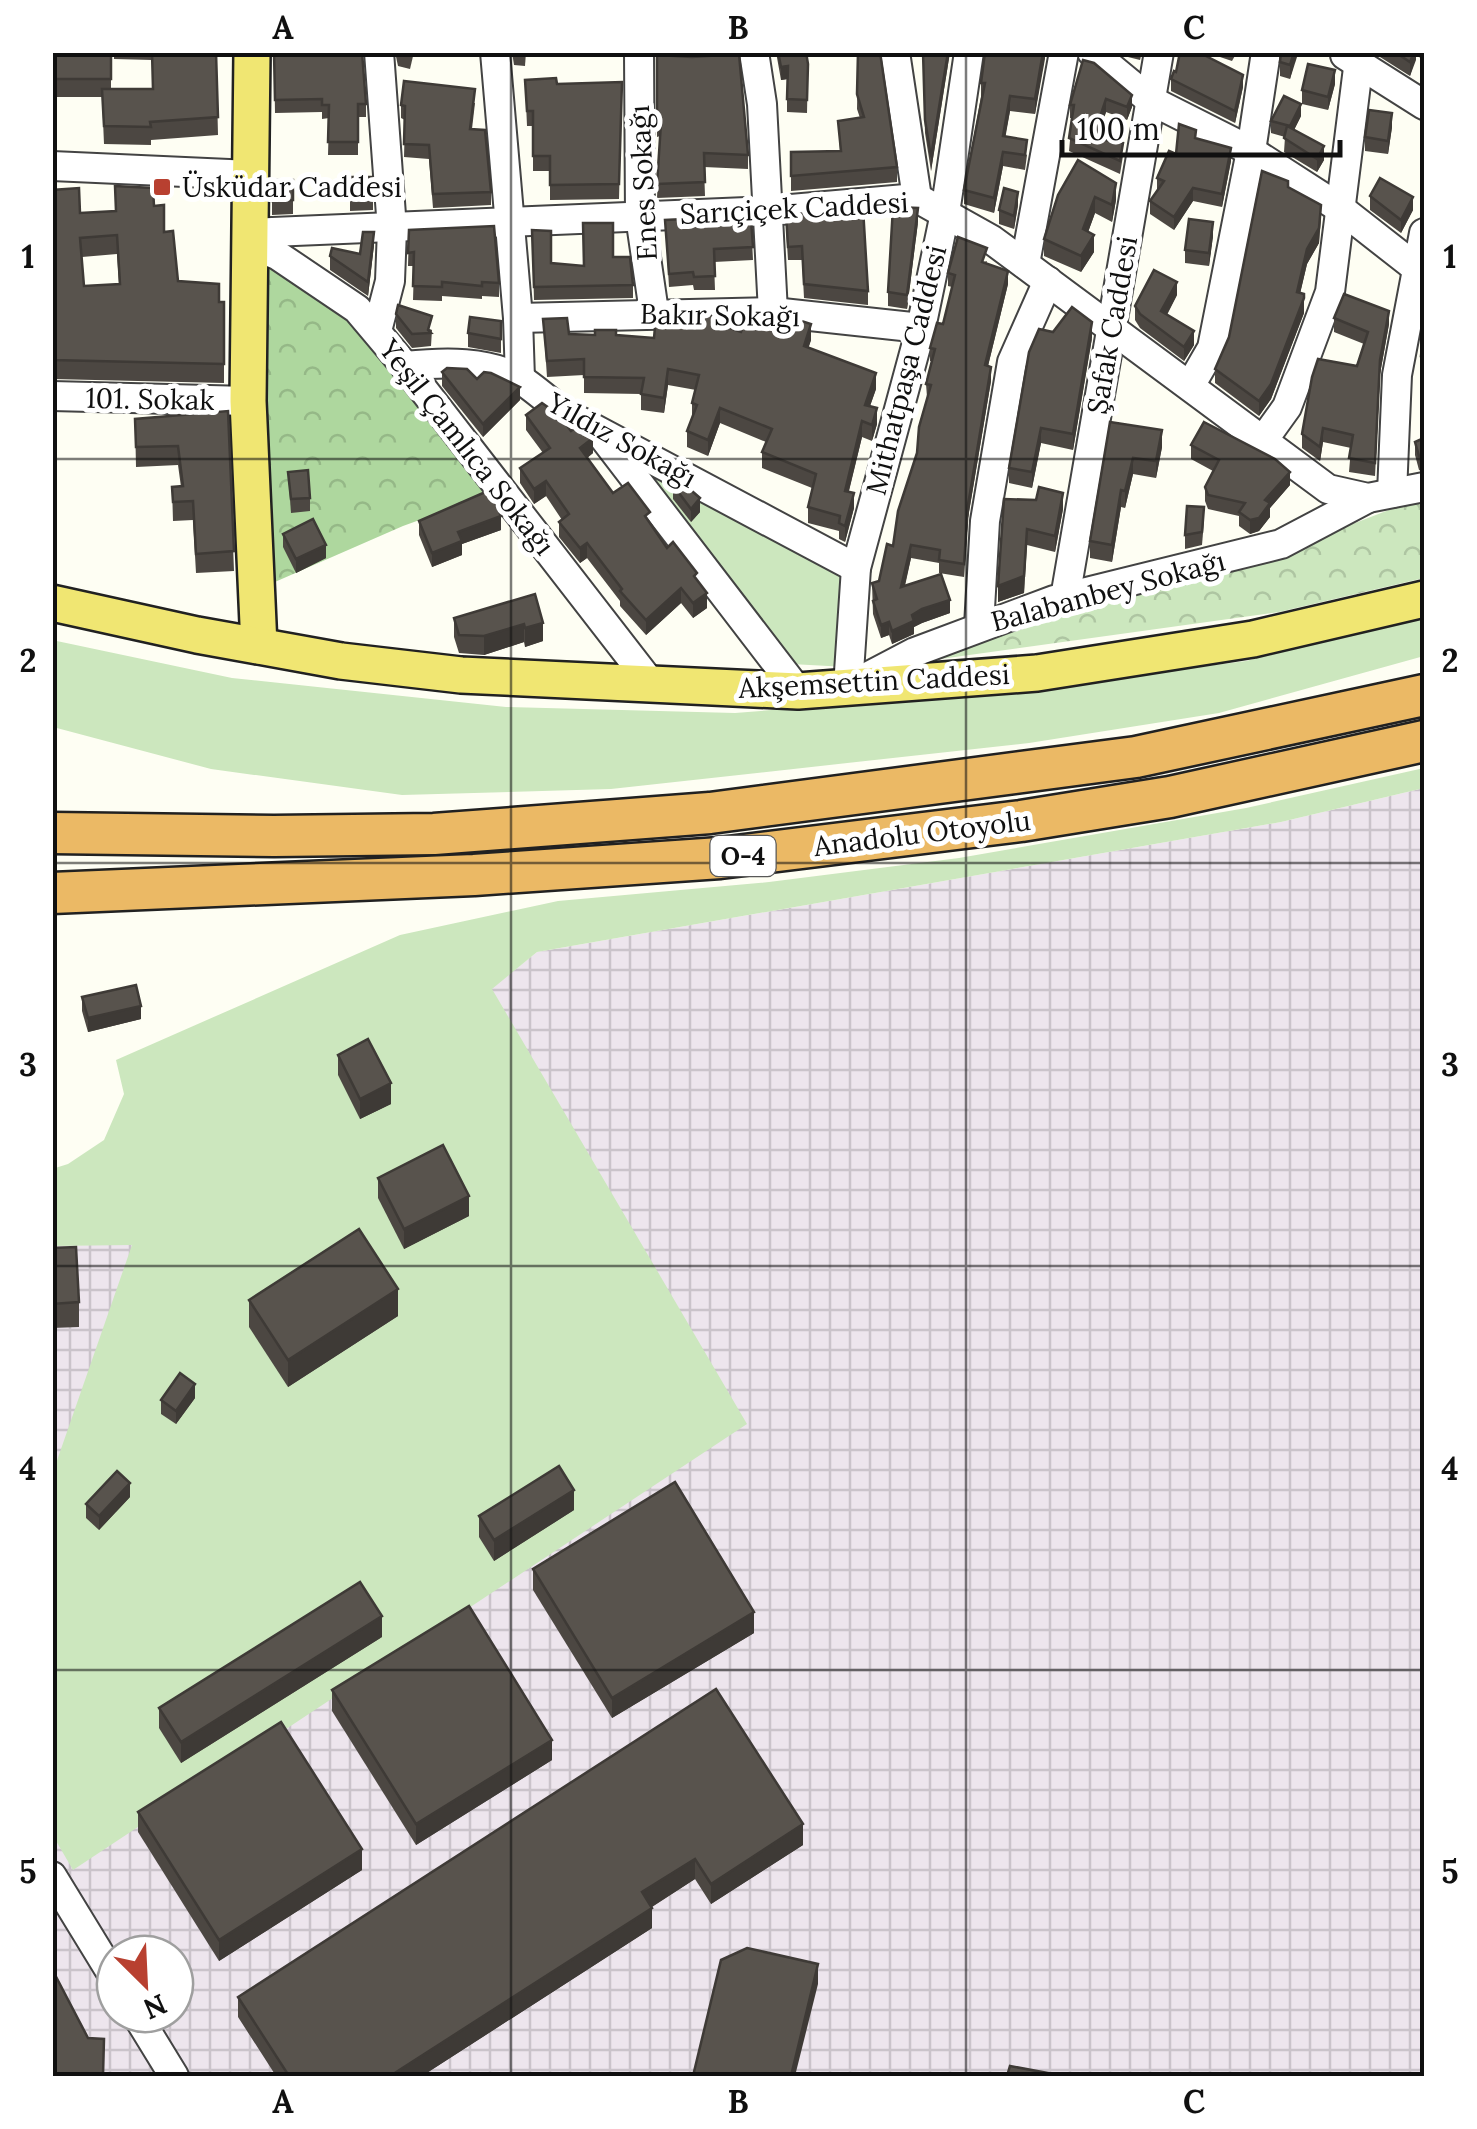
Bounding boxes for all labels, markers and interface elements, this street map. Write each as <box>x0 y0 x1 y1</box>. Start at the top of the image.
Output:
text: A <box>272 7 294 48</box>
text: B <box>727 7 749 48</box>
text: C <box>1183 7 1205 48</box>
scale bar <box>1062 95 1340 157</box>
street label: Enes Sokağı <box>621 104 665 262</box>
text: 100 m <box>1077 110 1160 148</box>
place label: Üsküdar Caddesi <box>182 169 402 205</box>
marker: Üsküdar Caddesi <box>151 176 173 198</box>
street label: Sarıçiçek Caddesi <box>679 184 909 232</box>
street label: Şafak Caddesi <box>1079 233 1145 417</box>
text: 1 <box>22 236 35 277</box>
text: 1 <box>1444 236 1457 277</box>
street label: Mithatpaşa Caddesi <box>858 241 954 499</box>
street label: Bakır Sokağı <box>640 296 800 334</box>
street label: Yeşil Çamlıca Sokağı <box>371 331 563 562</box>
street label: 101. Sokak <box>85 380 215 418</box>
street label: Yıldız Sokağı <box>540 384 703 496</box>
street label: Balabanbey Sokağı <box>987 542 1229 640</box>
text: 2 <box>19 640 37 681</box>
text: 2 <box>1441 640 1459 681</box>
street label: Akşemsettin Caddesi <box>737 656 1010 706</box>
street label: Anadolu Otoyolu <box>811 802 1032 864</box>
road number: O-4 <box>710 836 776 876</box>
text: 3 <box>19 1044 37 1085</box>
text: 3 <box>1441 1044 1459 1085</box>
text: 4 <box>19 1448 37 1489</box>
text: 4 <box>1441 1448 1459 1489</box>
text: 5 <box>19 1851 37 1892</box>
text: 5 <box>1441 1851 1459 1892</box>
north arrow <box>95 1934 195 2034</box>
text: N <box>138 1986 172 2028</box>
text: A <box>272 2081 294 2122</box>
text: B <box>727 2081 749 2122</box>
text: C <box>1183 2081 1205 2122</box>

